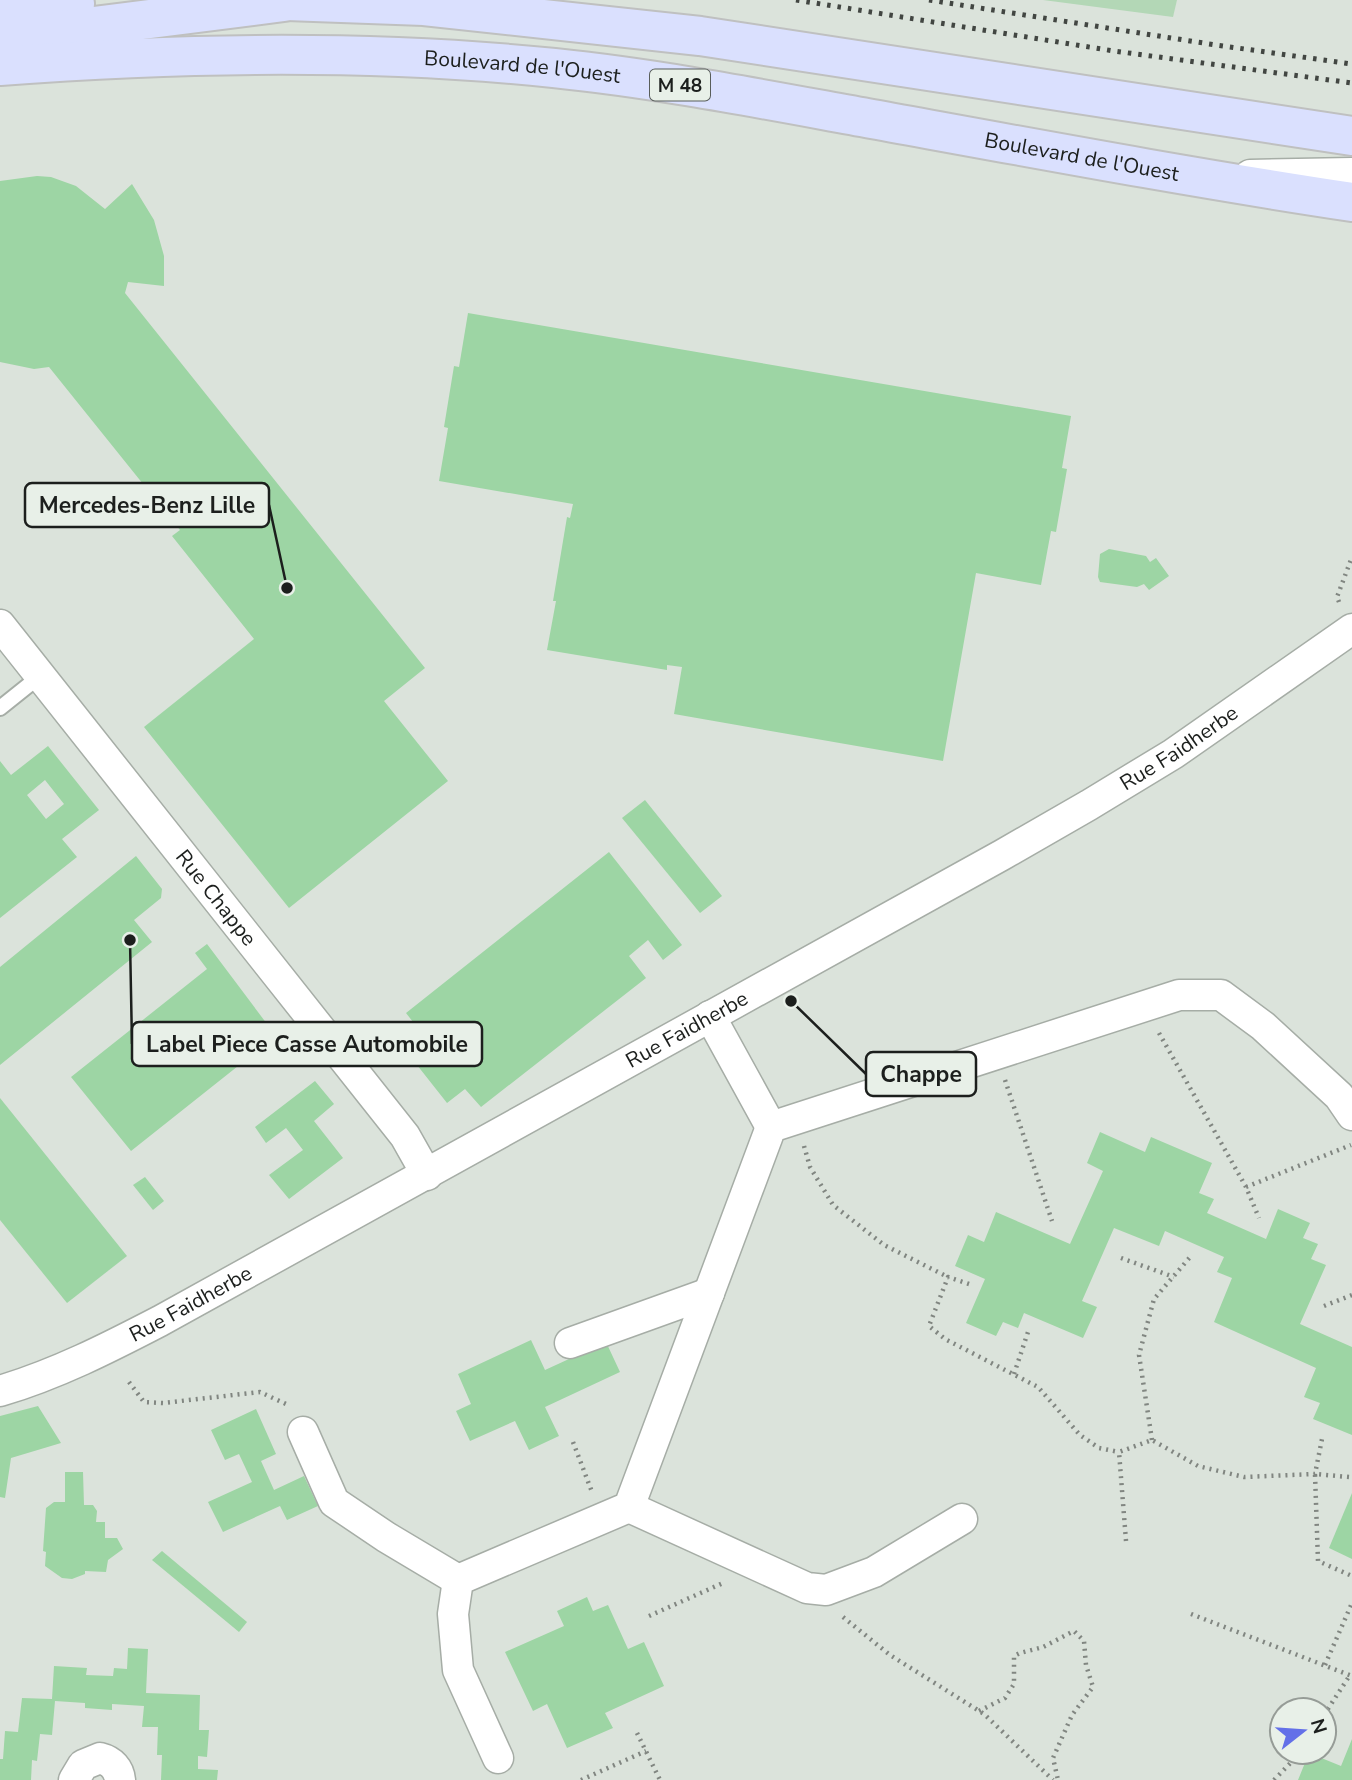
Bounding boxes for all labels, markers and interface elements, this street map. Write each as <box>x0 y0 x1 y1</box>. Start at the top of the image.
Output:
street label: Boulevard de l'Ouest <box>423 44 623 90</box>
road number: M 48 <box>650 69 710 100</box>
street label: Boulevard de l'Ouest <box>982 126 1182 188</box>
callout: Mercedes-Benz Lille <box>25 483 269 527</box>
text: Mercedes-Benz Lille <box>39 490 255 521</box>
street label: Rue Faidherbe <box>1115 699 1243 797</box>
street label: Rue Chappe <box>169 844 263 952</box>
street label: Rue Faidherbe <box>621 984 753 1075</box>
callout: Label Piece Casse Automobile <box>132 1022 482 1066</box>
text: Label Piece Casse Automobile <box>146 1029 468 1060</box>
callout: Chappe <box>866 1052 976 1096</box>
text: Chappe <box>880 1059 962 1090</box>
street label: Rue Faidherbe <box>124 1259 257 1349</box>
north arrow <box>1268 1696 1338 1766</box>
text: N <box>1304 1716 1333 1737</box>

